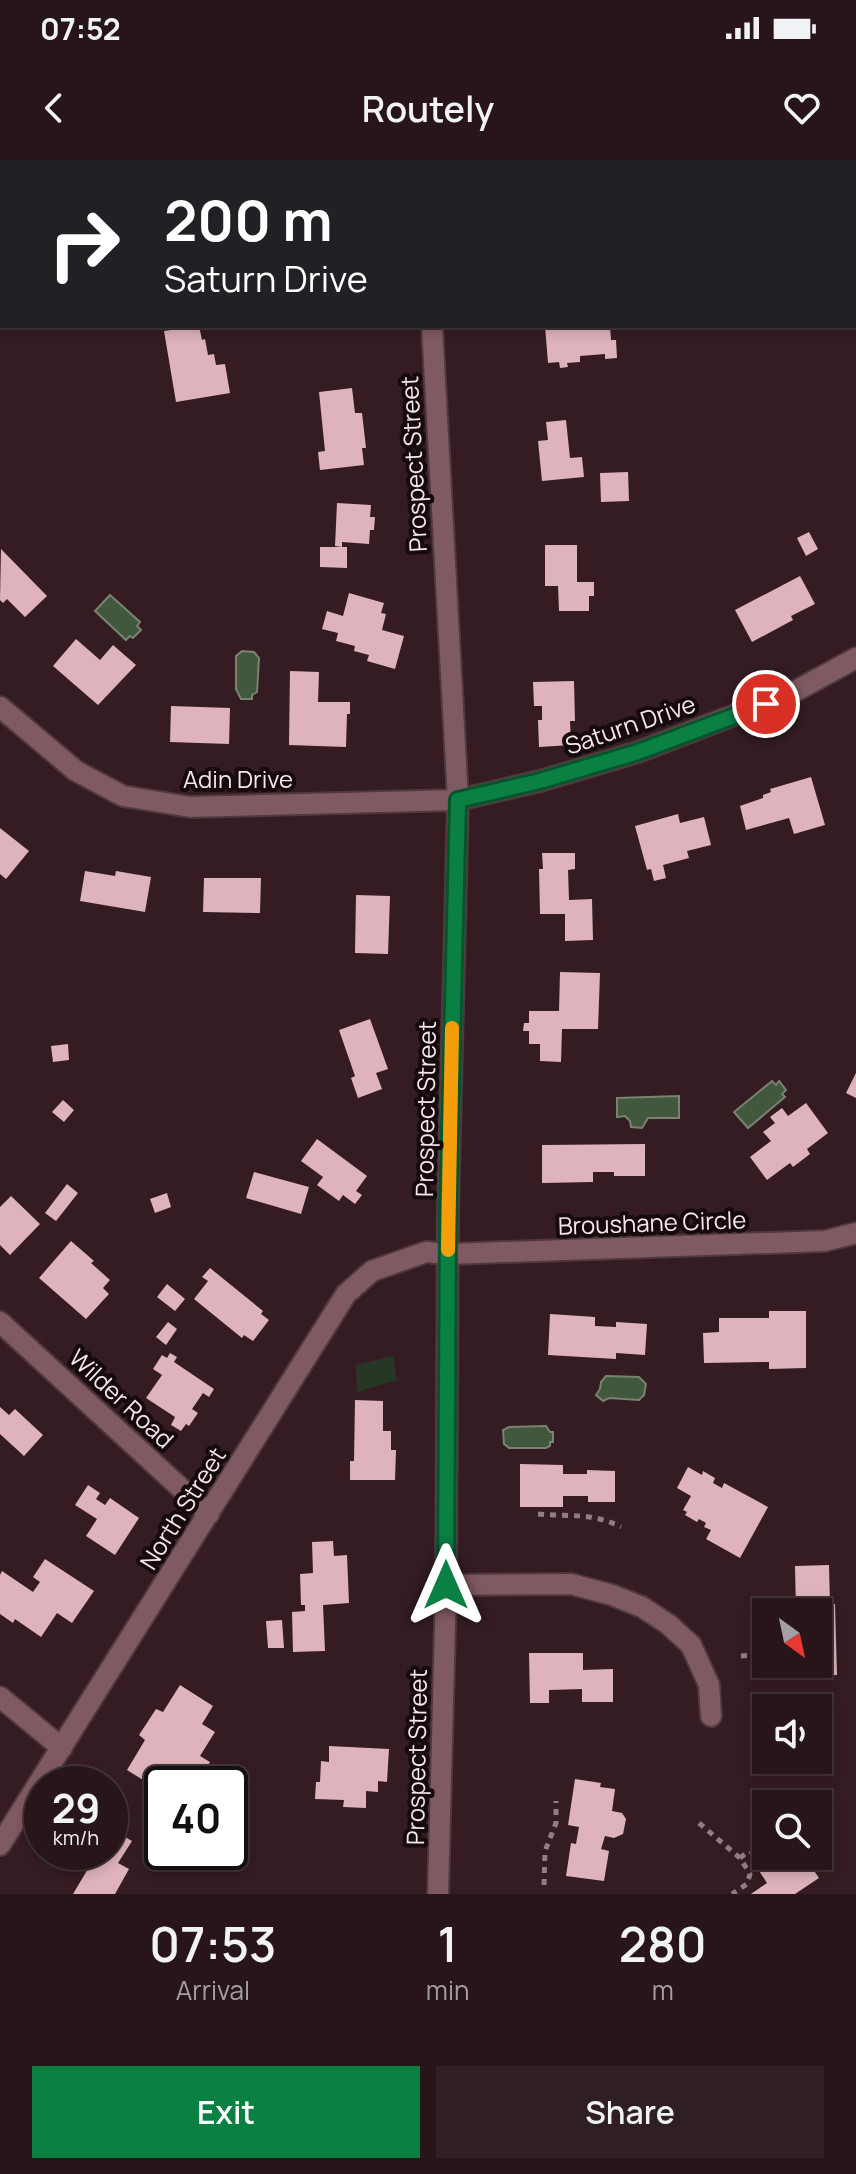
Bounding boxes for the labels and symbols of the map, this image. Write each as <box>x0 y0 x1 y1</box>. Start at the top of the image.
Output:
street label: Prospect Street <box>392 375 434 553</box>
pin <box>732 670 800 738</box>
street label: Saturn Drive <box>560 686 700 762</box>
street label: Adin Drive <box>183 762 293 795</box>
street label: Prospect Street <box>407 1021 443 1197</box>
street label: Broushane Circle <box>557 1202 747 1242</box>
street label: Wilder Road <box>63 1341 181 1455</box>
street label: North Street <box>131 1441 233 1575</box>
position arrow <box>404 1543 488 1627</box>
north arrow <box>752 1598 832 1678</box>
street label: Prospect Street <box>398 1669 434 1845</box>
speed limit sign: 40 <box>144 1766 248 1870</box>

